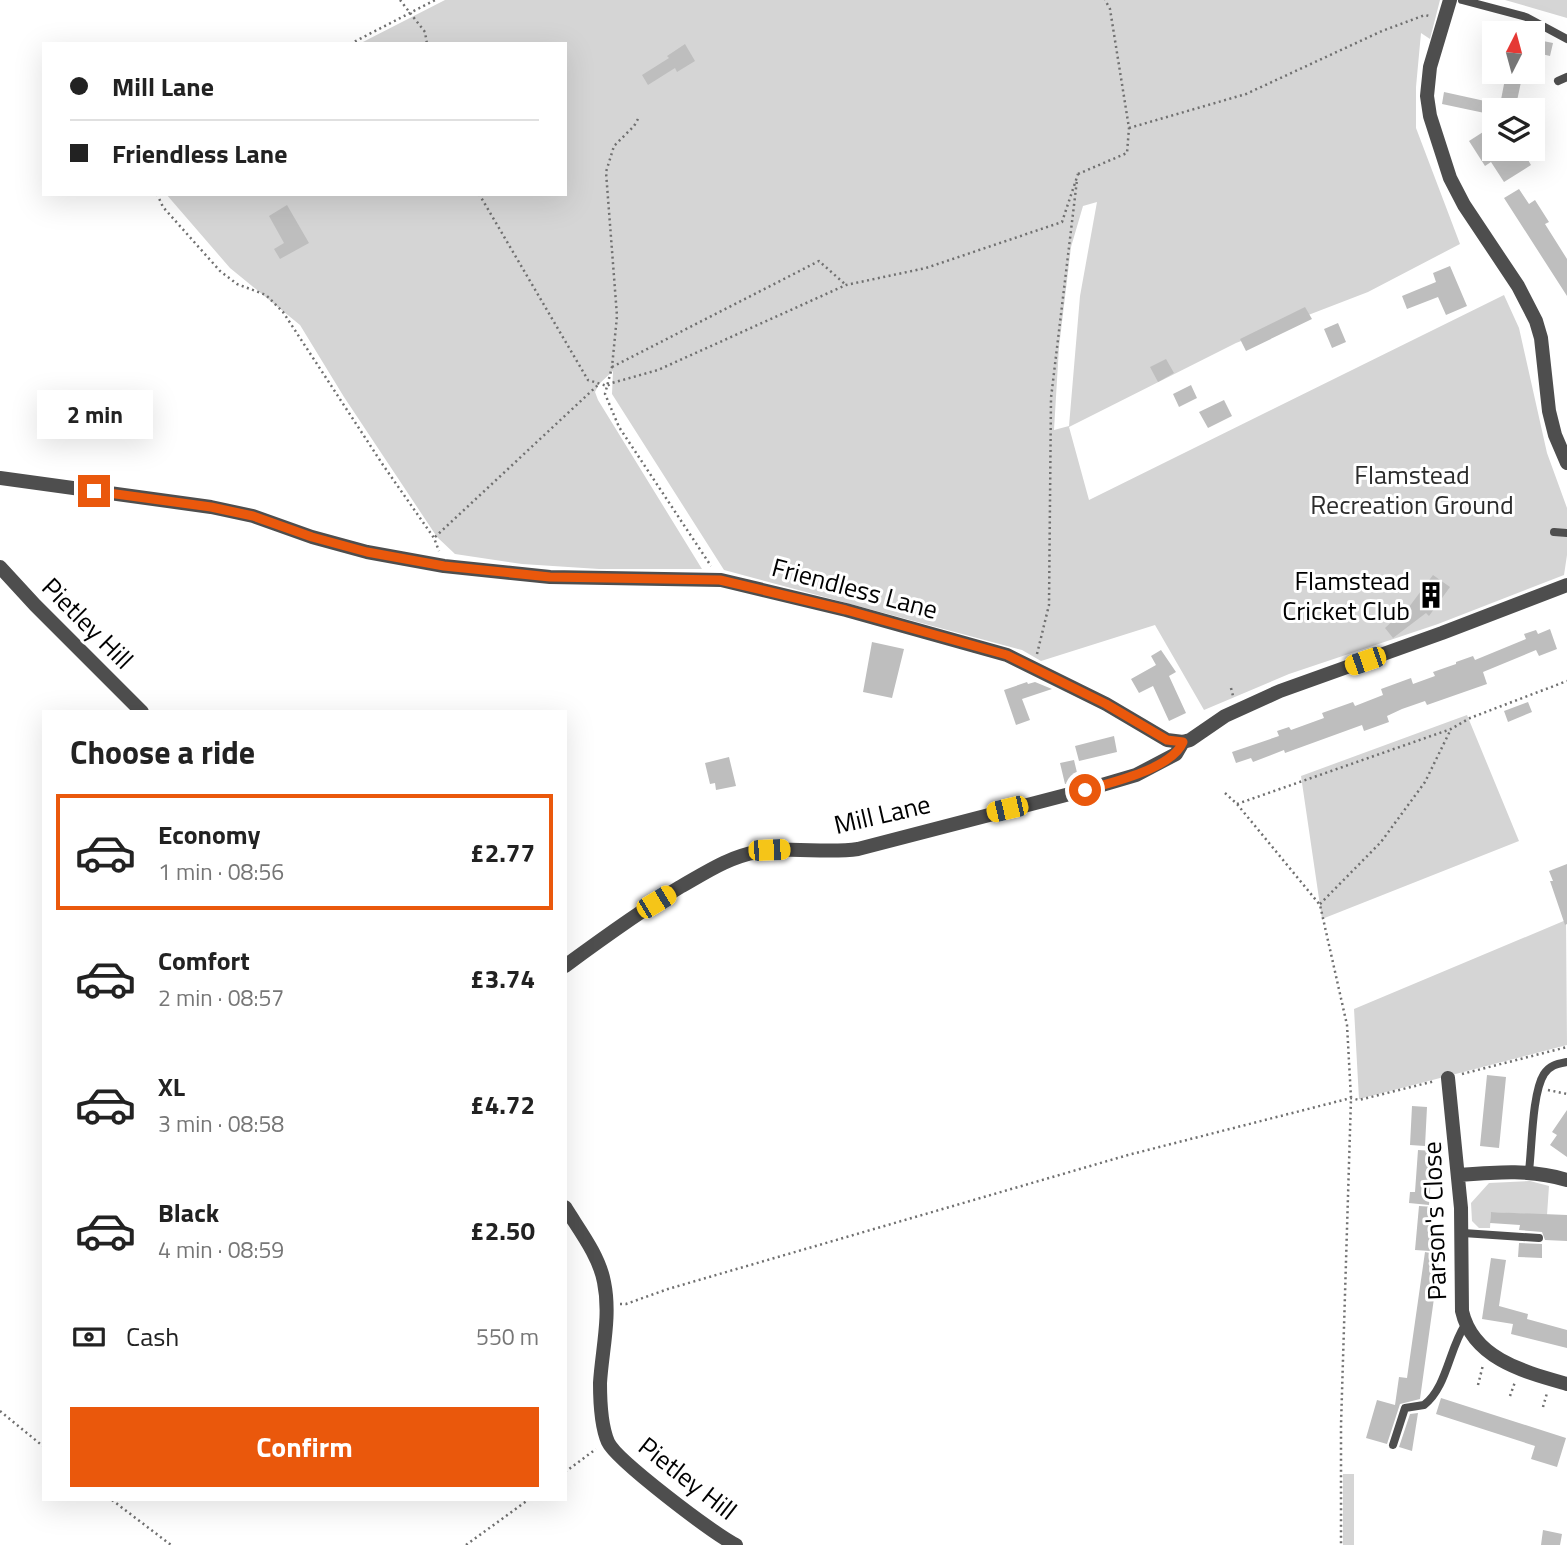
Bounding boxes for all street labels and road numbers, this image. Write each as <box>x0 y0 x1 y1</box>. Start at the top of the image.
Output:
street label: Friendless Lane <box>768 547 942 629</box>
street label: Pietley Hill <box>33 568 143 678</box>
street label: Mill Lane <box>830 784 934 844</box>
street label: Parson's Close <box>1412 1141 1456 1301</box>
street label: Pietley Hill <box>630 1427 746 1529</box>

